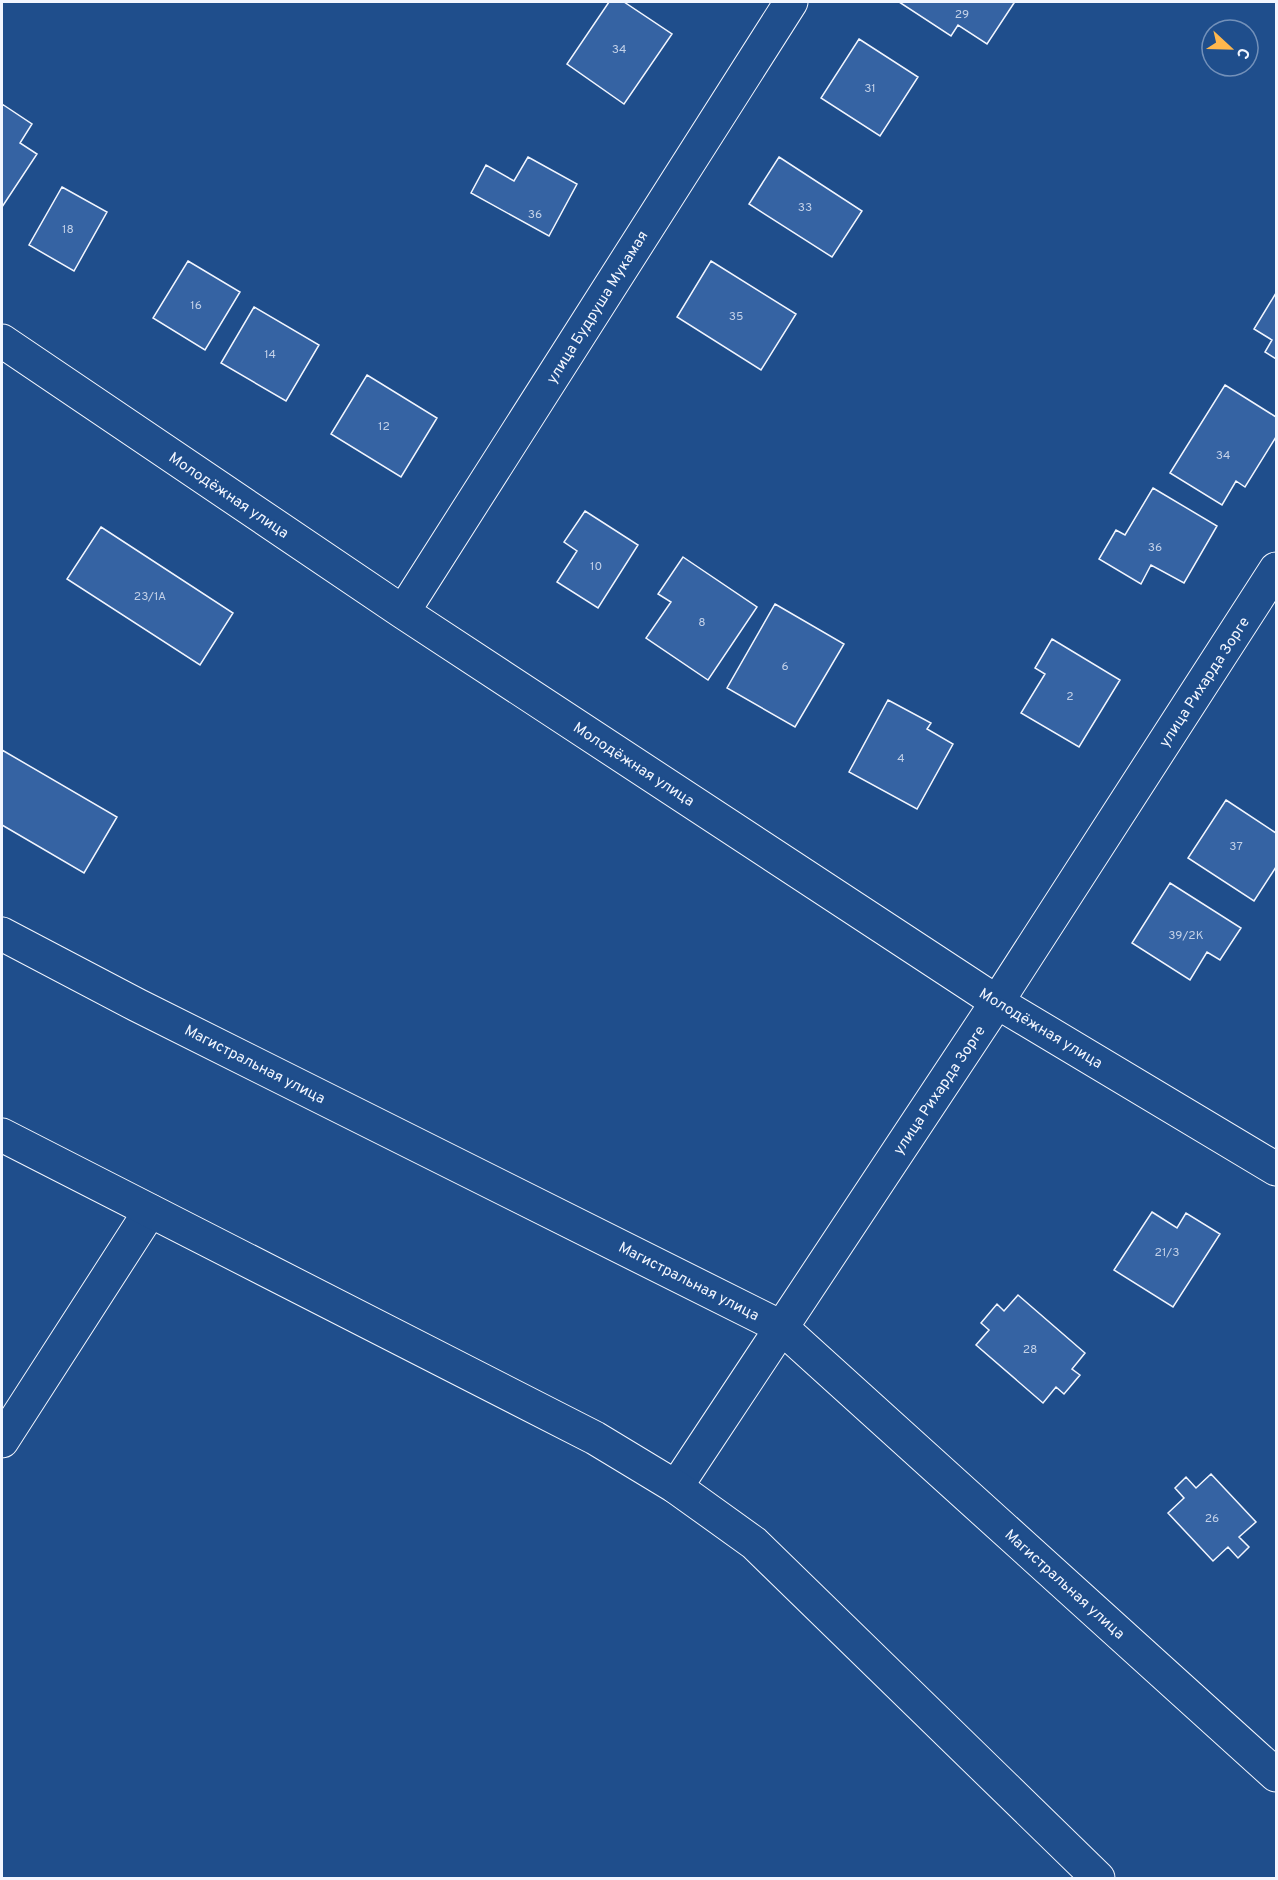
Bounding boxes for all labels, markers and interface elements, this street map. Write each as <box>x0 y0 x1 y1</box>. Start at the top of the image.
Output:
house number: 29 <box>955 7 969 23</box>
north arrow <box>1200 18 1260 78</box>
house number: 34 <box>612 42 626 58</box>
text: С <box>1231 44 1253 61</box>
house number: 31 <box>864 81 876 97</box>
house number: 33 <box>798 200 812 216</box>
house number: 36 <box>528 207 542 223</box>
house number: 18 <box>62 222 74 238</box>
street label: улица Будруша Мукамая <box>543 228 653 388</box>
house number: 16 <box>190 298 202 314</box>
house number: 35 <box>729 309 743 325</box>
house number: 14 <box>264 347 276 363</box>
house number: 12 <box>378 419 390 435</box>
house number: 34 <box>1216 448 1230 464</box>
street label: Молодёжная улица <box>164 449 292 544</box>
house number: 36 <box>1148 540 1162 556</box>
house number: 10 <box>590 559 602 575</box>
house number: 23/1А <box>134 589 166 605</box>
street label: улица Рихарда Зорге <box>1156 614 1255 752</box>
house number: 8 <box>698 615 706 631</box>
house number: 6 <box>781 659 789 675</box>
house number: 2 <box>1066 689 1074 705</box>
street label: Молодёжная улица <box>569 719 697 812</box>
house number: 4 <box>897 751 905 767</box>
house number: 37 <box>1229 839 1243 855</box>
house number: 39/2К <box>1168 928 1204 944</box>
street label: Молодёжная улица <box>975 985 1106 1074</box>
street label: Магистральная улица <box>181 1022 328 1109</box>
street label: улица Рихарда Зорге <box>890 1023 991 1159</box>
street label: Магистральная улица <box>615 1239 762 1326</box>
house number: 21/3 <box>1155 1245 1179 1261</box>
house number: 28 <box>1023 1342 1037 1358</box>
house number: 26 <box>1205 1511 1219 1527</box>
street label: Магистральная улица <box>1000 1526 1128 1644</box>

